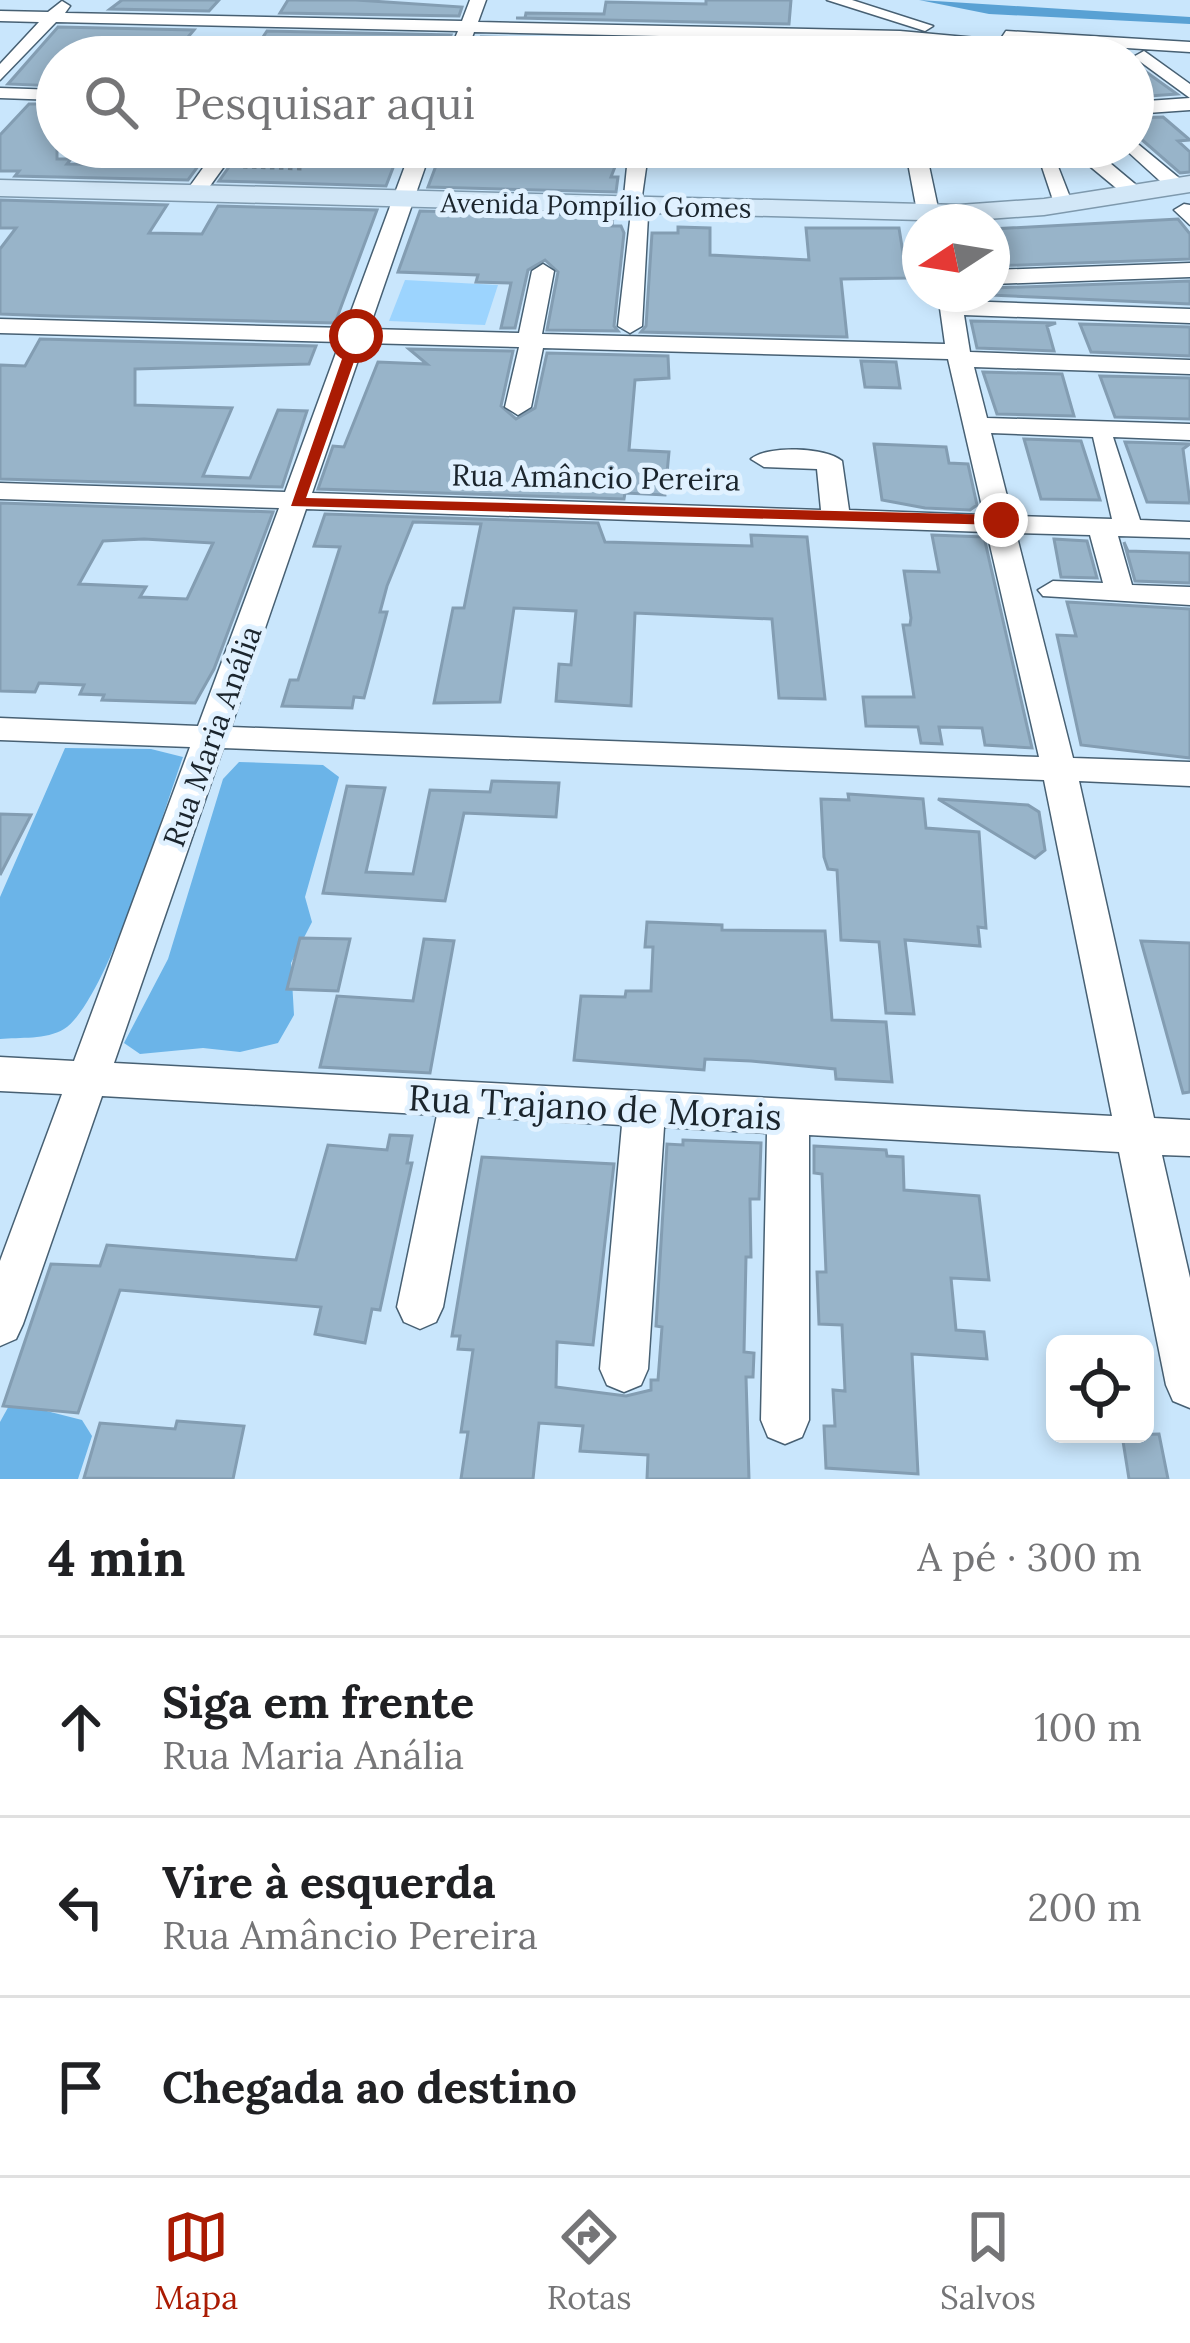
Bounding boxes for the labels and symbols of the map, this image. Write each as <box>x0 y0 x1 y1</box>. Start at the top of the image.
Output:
street label: Avenida Pompílio Gomes <box>439 185 752 225</box>
north arrow <box>902 204 1010 312</box>
route start <box>329 309 383 363</box>
street label: Rua Amâncio Pereira <box>451 455 741 499</box>
route end <box>974 493 1028 547</box>
street label: Rua Maria Anália <box>154 620 270 852</box>
street label: Rua Trajano de Morais <box>407 1074 783 1140</box>

